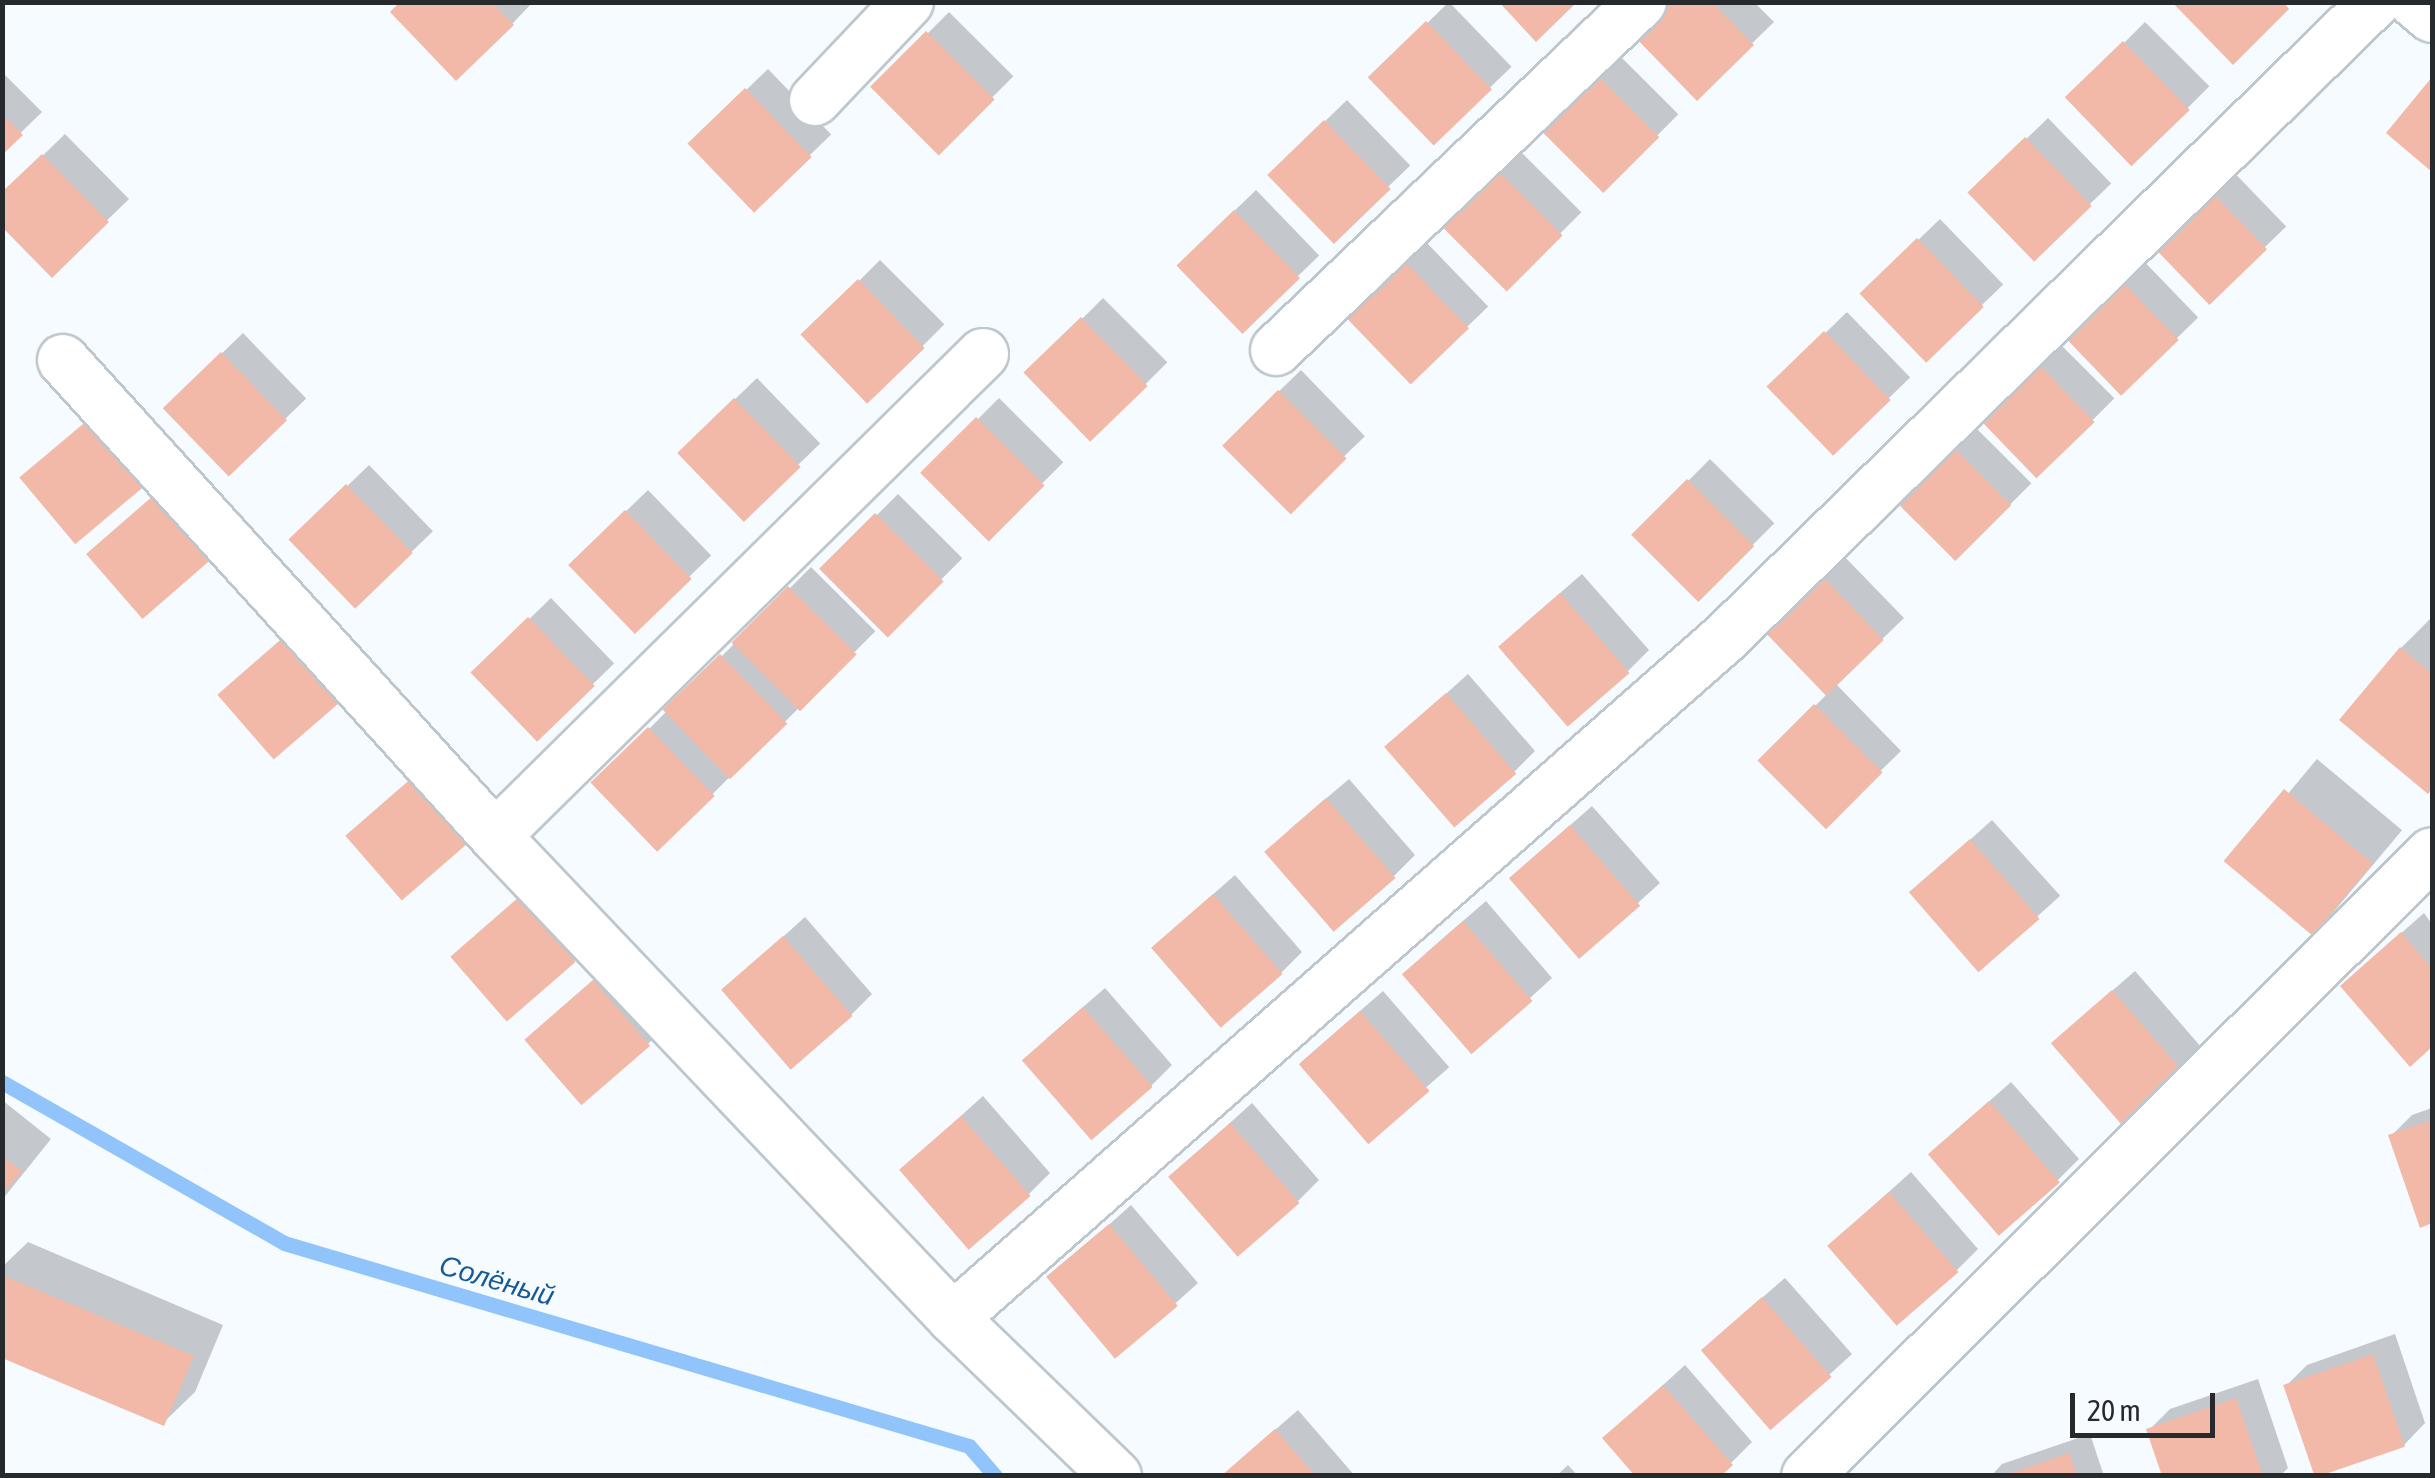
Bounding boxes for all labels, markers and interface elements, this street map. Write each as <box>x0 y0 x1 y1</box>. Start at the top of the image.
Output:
water label: Солёный <box>436 1248 558 1312</box>
scale bar <box>2075 1373 2220 1435</box>
text: 20 m <box>2087 1393 2141 1427</box>

